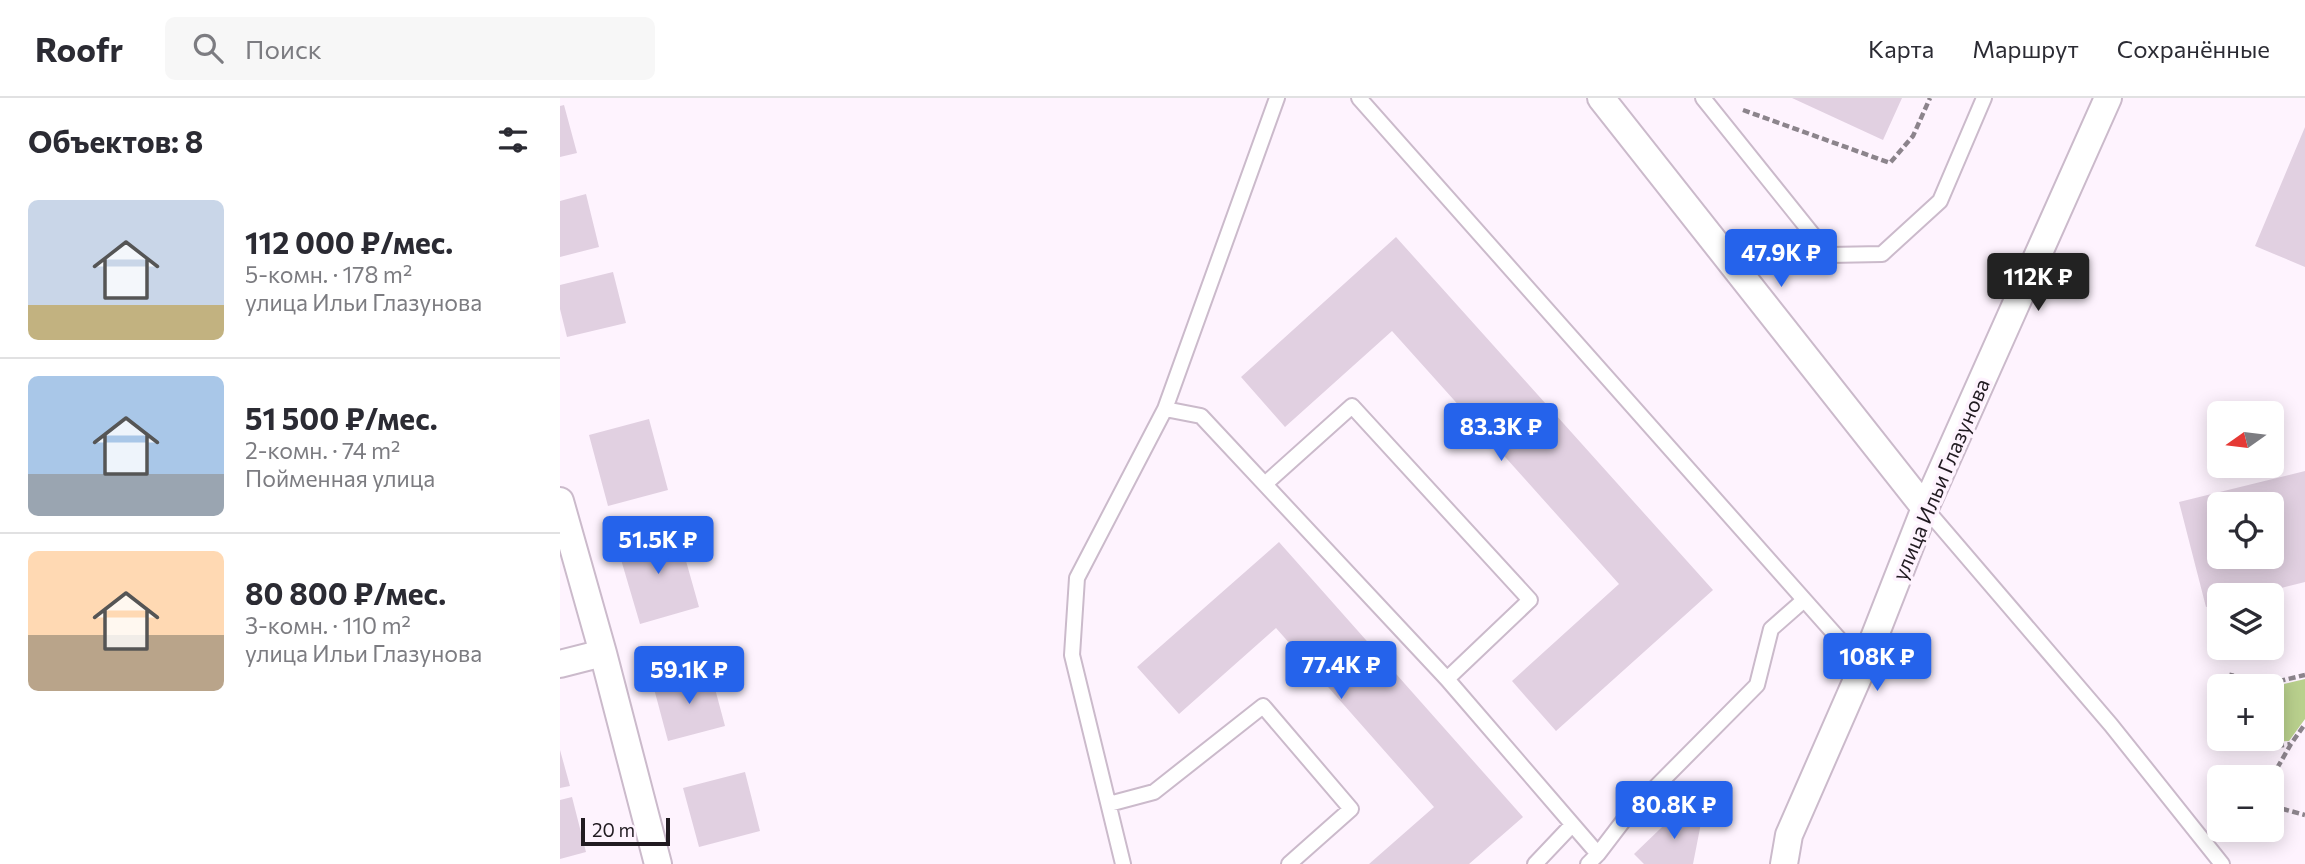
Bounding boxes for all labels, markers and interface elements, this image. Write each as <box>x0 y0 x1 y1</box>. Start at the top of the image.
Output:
search box <box>165 17 655 80</box>
text: Roofr <box>35 28 123 69</box>
icon: search <box>189 29 227 67</box>
text: Поиск <box>245 33 322 64</box>
text: Карта <box>1868 34 1934 63</box>
text: Маршрут <box>1972 34 2079 63</box>
text: Сохранённые <box>2117 34 2270 63</box>
icon: filters <box>494 121 532 159</box>
text: Объектов: 8 <box>28 122 203 159</box>
text: 112 000 ₽/мес. <box>245 223 453 260</box>
icon: home <box>84 228 168 312</box>
pin: 47.9K ₽ <box>1716 230 1846 289</box>
text: 47.9K ₽ <box>1741 238 1821 266</box>
pin: 112K ₽ <box>1981 254 2095 313</box>
text: 5-комн. · 178 m² <box>245 260 412 288</box>
text: 112K ₽ <box>2003 262 2073 290</box>
text: улица Ильи Глазунова <box>245 288 482 316</box>
street label: улица Ильи Глазунова <box>1886 374 1994 584</box>
text: 51 500 ₽/мес. <box>245 399 438 436</box>
north arrow <box>2207 401 2284 478</box>
map controls <box>2207 401 2284 842</box>
icon: home <box>84 404 168 488</box>
pin: 83.3K ₽ <box>1436 404 1566 463</box>
text: 83.3K ₽ <box>1460 412 1542 440</box>
text: 2-комн. · 74 m² <box>245 436 400 464</box>
text: Пойменная улица <box>245 464 435 492</box>
button: locate <box>2207 492 2284 569</box>
pin: 51.5K ₽ <box>593 517 723 576</box>
text: 51.5K ₽ <box>619 525 697 553</box>
text: 80 800 ₽/мес. <box>245 574 446 611</box>
icon: home <box>84 579 168 663</box>
button: layers <box>2207 583 2284 660</box>
text: 3-комн. · 110 m² <box>245 611 411 639</box>
pin: 108K ₽ <box>1820 634 1934 693</box>
text: улица Ильи Глазунова <box>245 639 482 667</box>
pin: 77.4K ₽ <box>1276 642 1406 701</box>
text: 108K ₽ <box>1839 642 1915 670</box>
pin: 59.1K ₽ <box>624 646 754 706</box>
text: 77.4K ₽ <box>1301 650 1381 678</box>
text: 59.1K ₽ <box>650 655 728 683</box>
button: + <box>2207 674 2284 751</box>
button: − <box>2207 765 2284 842</box>
pin: 80.8K ₽ <box>1609 782 1739 841</box>
text: 80.8K ₽ <box>1632 790 1716 818</box>
scale bar <box>581 815 670 847</box>
text: 20 m <box>592 818 635 841</box>

